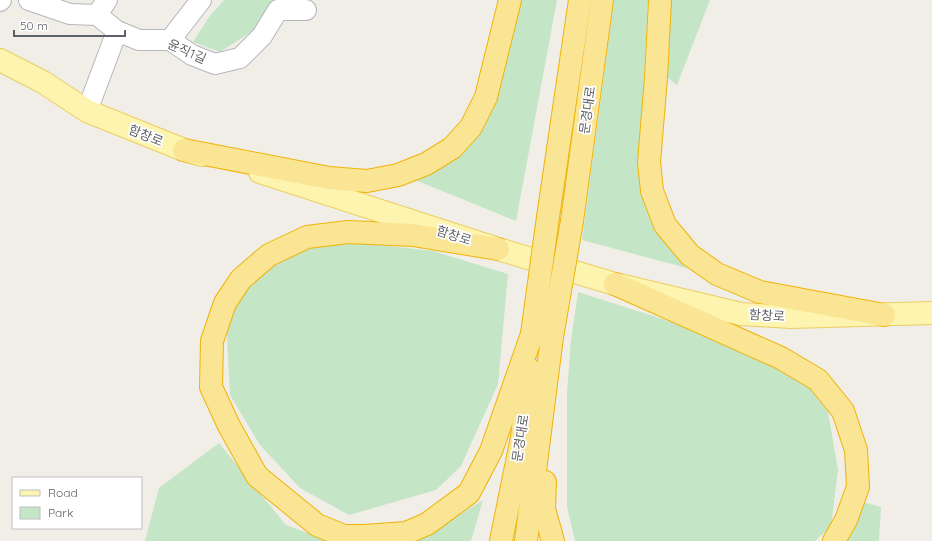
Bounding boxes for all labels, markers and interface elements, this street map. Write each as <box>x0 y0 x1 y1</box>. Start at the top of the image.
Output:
scale bar <box>14 12 125 38</box>
text: 50 m <box>20 18 48 33</box>
street label: 윤직1길 <box>165 35 209 67</box>
street label: 문경대로 <box>576 85 598 135</box>
street label: 함창로 <box>126 121 166 149</box>
street label: 함창로 <box>434 222 474 248</box>
street label: 함창로 <box>749 306 785 324</box>
street label: 문경대로 <box>508 413 532 463</box>
legend <box>12 477 142 529</box>
text: Road <box>48 485 78 500</box>
text: Park <box>48 505 73 520</box>

